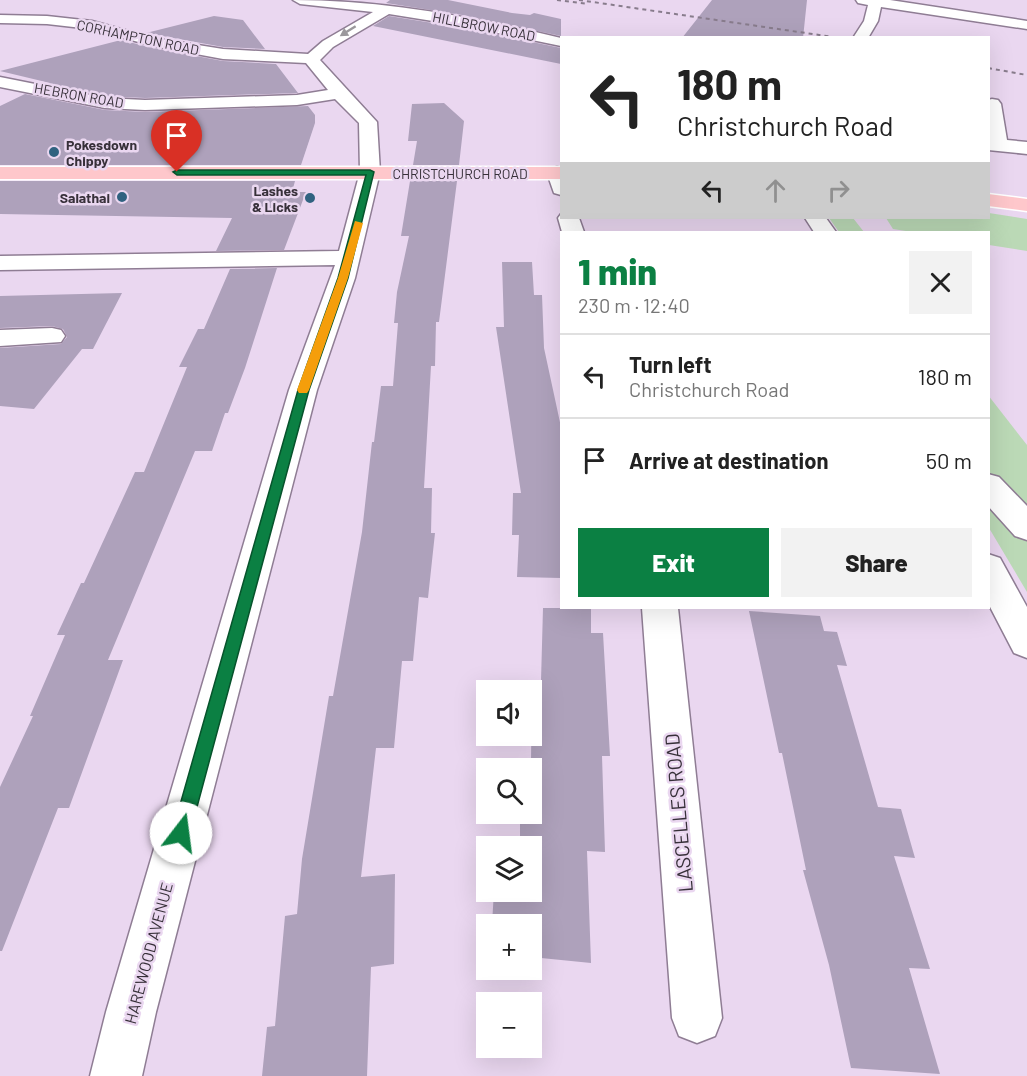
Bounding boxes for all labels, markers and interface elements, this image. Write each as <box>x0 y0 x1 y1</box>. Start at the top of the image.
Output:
street label: HILLBROW ROAD <box>431 8 537 44</box>
street label: CORHAMPTON ROAD <box>75 16 201 58</box>
one-way arrow <box>340 26 357 37</box>
text: 180 m <box>677 58 782 108</box>
icon: left <box>578 60 656 138</box>
street label: HEBRON ROAD <box>33 79 125 111</box>
text: Christchurch Road <box>677 109 894 141</box>
pin <box>151 110 202 172</box>
icon: arrive <box>160 119 193 152</box>
place label: Pokesdown Chippy <box>66 136 137 169</box>
marker: Pokesdown Chippy <box>47 145 61 159</box>
street label: CHRISTCHURCH ROAD <box>392 165 528 182</box>
icon: left <box>696 174 729 207</box>
icon: ahead <box>759 174 792 207</box>
icon: right <box>822 174 855 207</box>
place label: Lashes & Licks <box>252 182 298 215</box>
place label: Salathai <box>60 189 110 206</box>
marker: Salathai <box>115 190 129 204</box>
marker: Lashes & Licks <box>303 191 317 205</box>
text: 1 min <box>578 249 657 292</box>
button: close <box>909 251 972 314</box>
text: 230 m · 12:40 <box>578 293 690 317</box>
text: Turn left <box>629 351 712 377</box>
icon: left <box>578 360 611 393</box>
text: 180 m <box>918 363 972 389</box>
text: Christchurch Road <box>629 377 789 401</box>
icon: arrive <box>578 444 611 477</box>
text: Arrive at destination <box>629 447 828 473</box>
text: 50 m <box>926 447 972 473</box>
button: Exit <box>578 528 769 597</box>
button: Share <box>781 528 972 597</box>
map controls <box>476 680 542 1058</box>
button: sound <box>476 680 542 746</box>
street label: LASCELLES ROAD <box>659 733 697 893</box>
button: search <box>476 758 542 824</box>
position arrow <box>149 801 213 865</box>
button: layers <box>476 836 542 902</box>
street label: HAREWOOD AVENUE <box>120 880 176 1026</box>
button: + <box>476 914 542 980</box>
button: − <box>476 992 542 1058</box>

